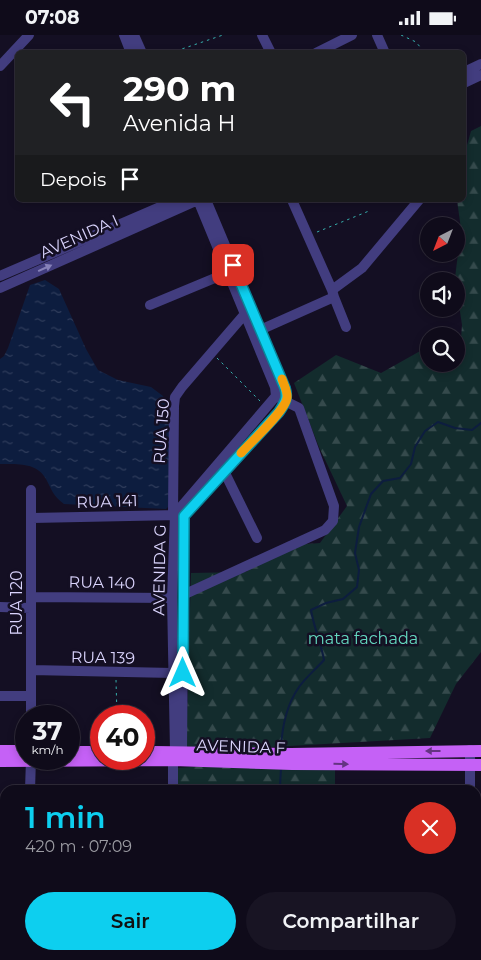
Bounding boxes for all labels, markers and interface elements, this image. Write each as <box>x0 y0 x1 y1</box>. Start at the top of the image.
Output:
text: 07:08 <box>25 6 80 29</box>
text: 290 m <box>123 67 236 110</box>
icon: left <box>40 70 105 135</box>
text: Avenida H <box>123 110 235 137</box>
icon: arrive <box>116 165 144 193</box>
text: Depois <box>40 168 106 191</box>
street label: AVENIDA I <box>37 211 121 262</box>
north arrow <box>420 217 465 263</box>
map controls <box>420 217 465 372</box>
pin <box>212 244 254 286</box>
icon: arrive <box>219 251 247 279</box>
one-way arrow <box>38 264 52 272</box>
button: sound <box>420 272 465 317</box>
button: search <box>420 327 465 372</box>
street label: RUA 150 <box>150 398 173 464</box>
street label: RUA 141 <box>76 491 138 512</box>
street label: AVENIDA G <box>149 524 170 616</box>
street label: RUA 120 <box>7 570 26 636</box>
street label: RUA 140 <box>69 572 135 593</box>
park label: mata fachada <box>308 629 418 648</box>
position arrow <box>156 646 208 698</box>
street label: RUA 139 <box>71 647 135 668</box>
speed limit sign: 40 <box>90 705 155 770</box>
text: 37 <box>32 716 63 746</box>
street label: AVENIDA F <box>196 735 286 758</box>
text: km/h <box>31 742 64 757</box>
one-way arrow <box>425 747 441 755</box>
one-way arrow <box>333 760 349 768</box>
text: 1 min <box>25 799 106 836</box>
button: close <box>404 802 456 854</box>
text: 420 m · 07:09 <box>25 837 132 856</box>
button: Sair <box>25 892 236 950</box>
button: Compartilhar <box>246 892 456 950</box>

